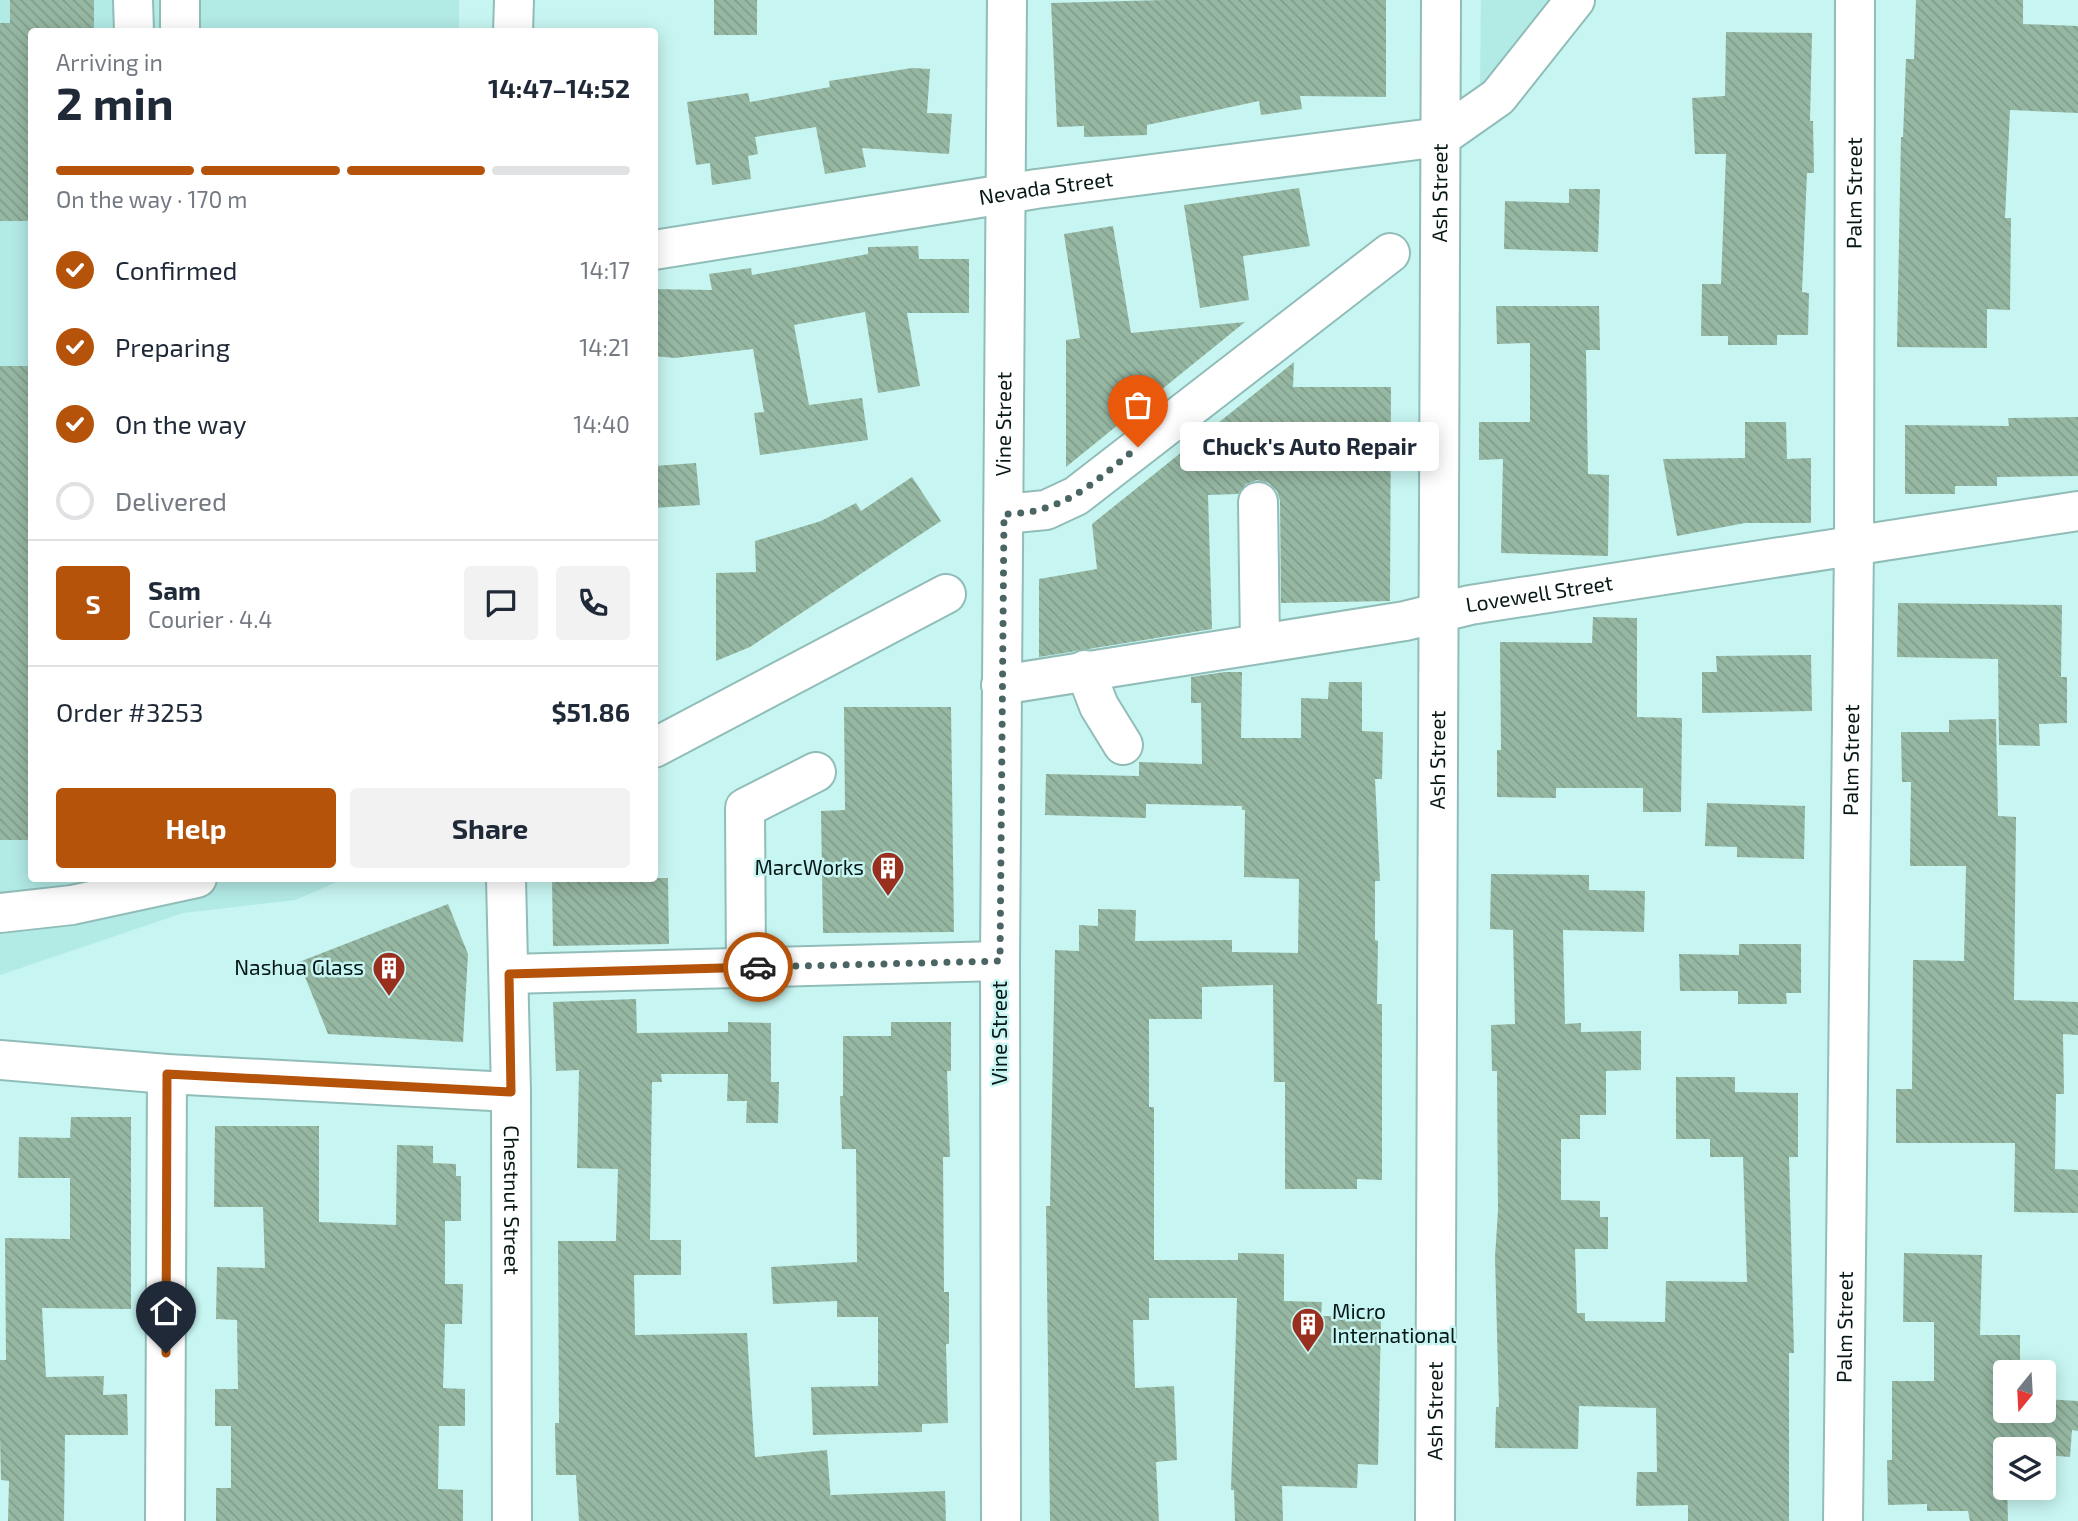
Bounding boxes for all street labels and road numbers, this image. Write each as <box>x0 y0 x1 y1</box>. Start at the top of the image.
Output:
street label: Palm Street <box>1841 137 1866 249</box>
street label: Ash Street <box>1426 143 1451 243</box>
street label: Nevada Street <box>977 165 1115 209</box>
street label: Vine Street <box>990 372 1015 476</box>
street label: Lovewell Street <box>1464 569 1614 617</box>
street label: Palm Street <box>1837 704 1863 816</box>
street label: Ash Street <box>1424 710 1449 810</box>
street label: Vine Street <box>986 981 1011 1085</box>
street label: Chestnut Street <box>500 1125 525 1275</box>
street label: Palm Street <box>1831 1271 1857 1383</box>
street label: Ash Street <box>1421 1361 1447 1461</box>

